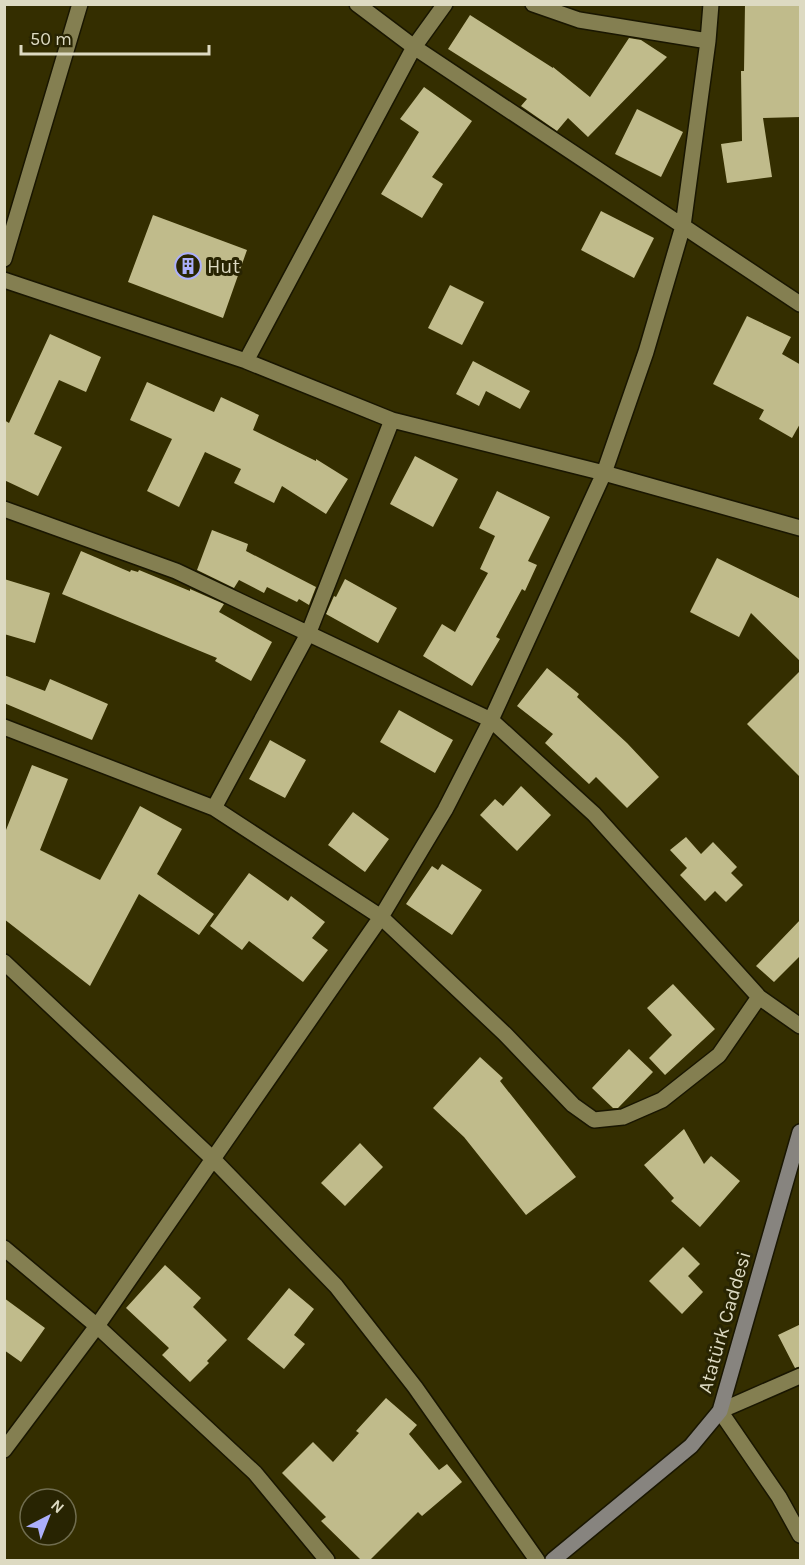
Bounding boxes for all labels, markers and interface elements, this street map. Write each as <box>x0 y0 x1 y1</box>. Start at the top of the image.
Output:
scale bar <box>21 18 208 56</box>
text: 50 m <box>30 28 72 50</box>
building icon: Hut <box>173 251 203 281</box>
place label: Hut <box>207 255 240 278</box>
street label: Atatürk Caddesi <box>693 1248 756 1396</box>
north arrow <box>18 1487 78 1547</box>
text: N <box>47 1495 68 1517</box>

